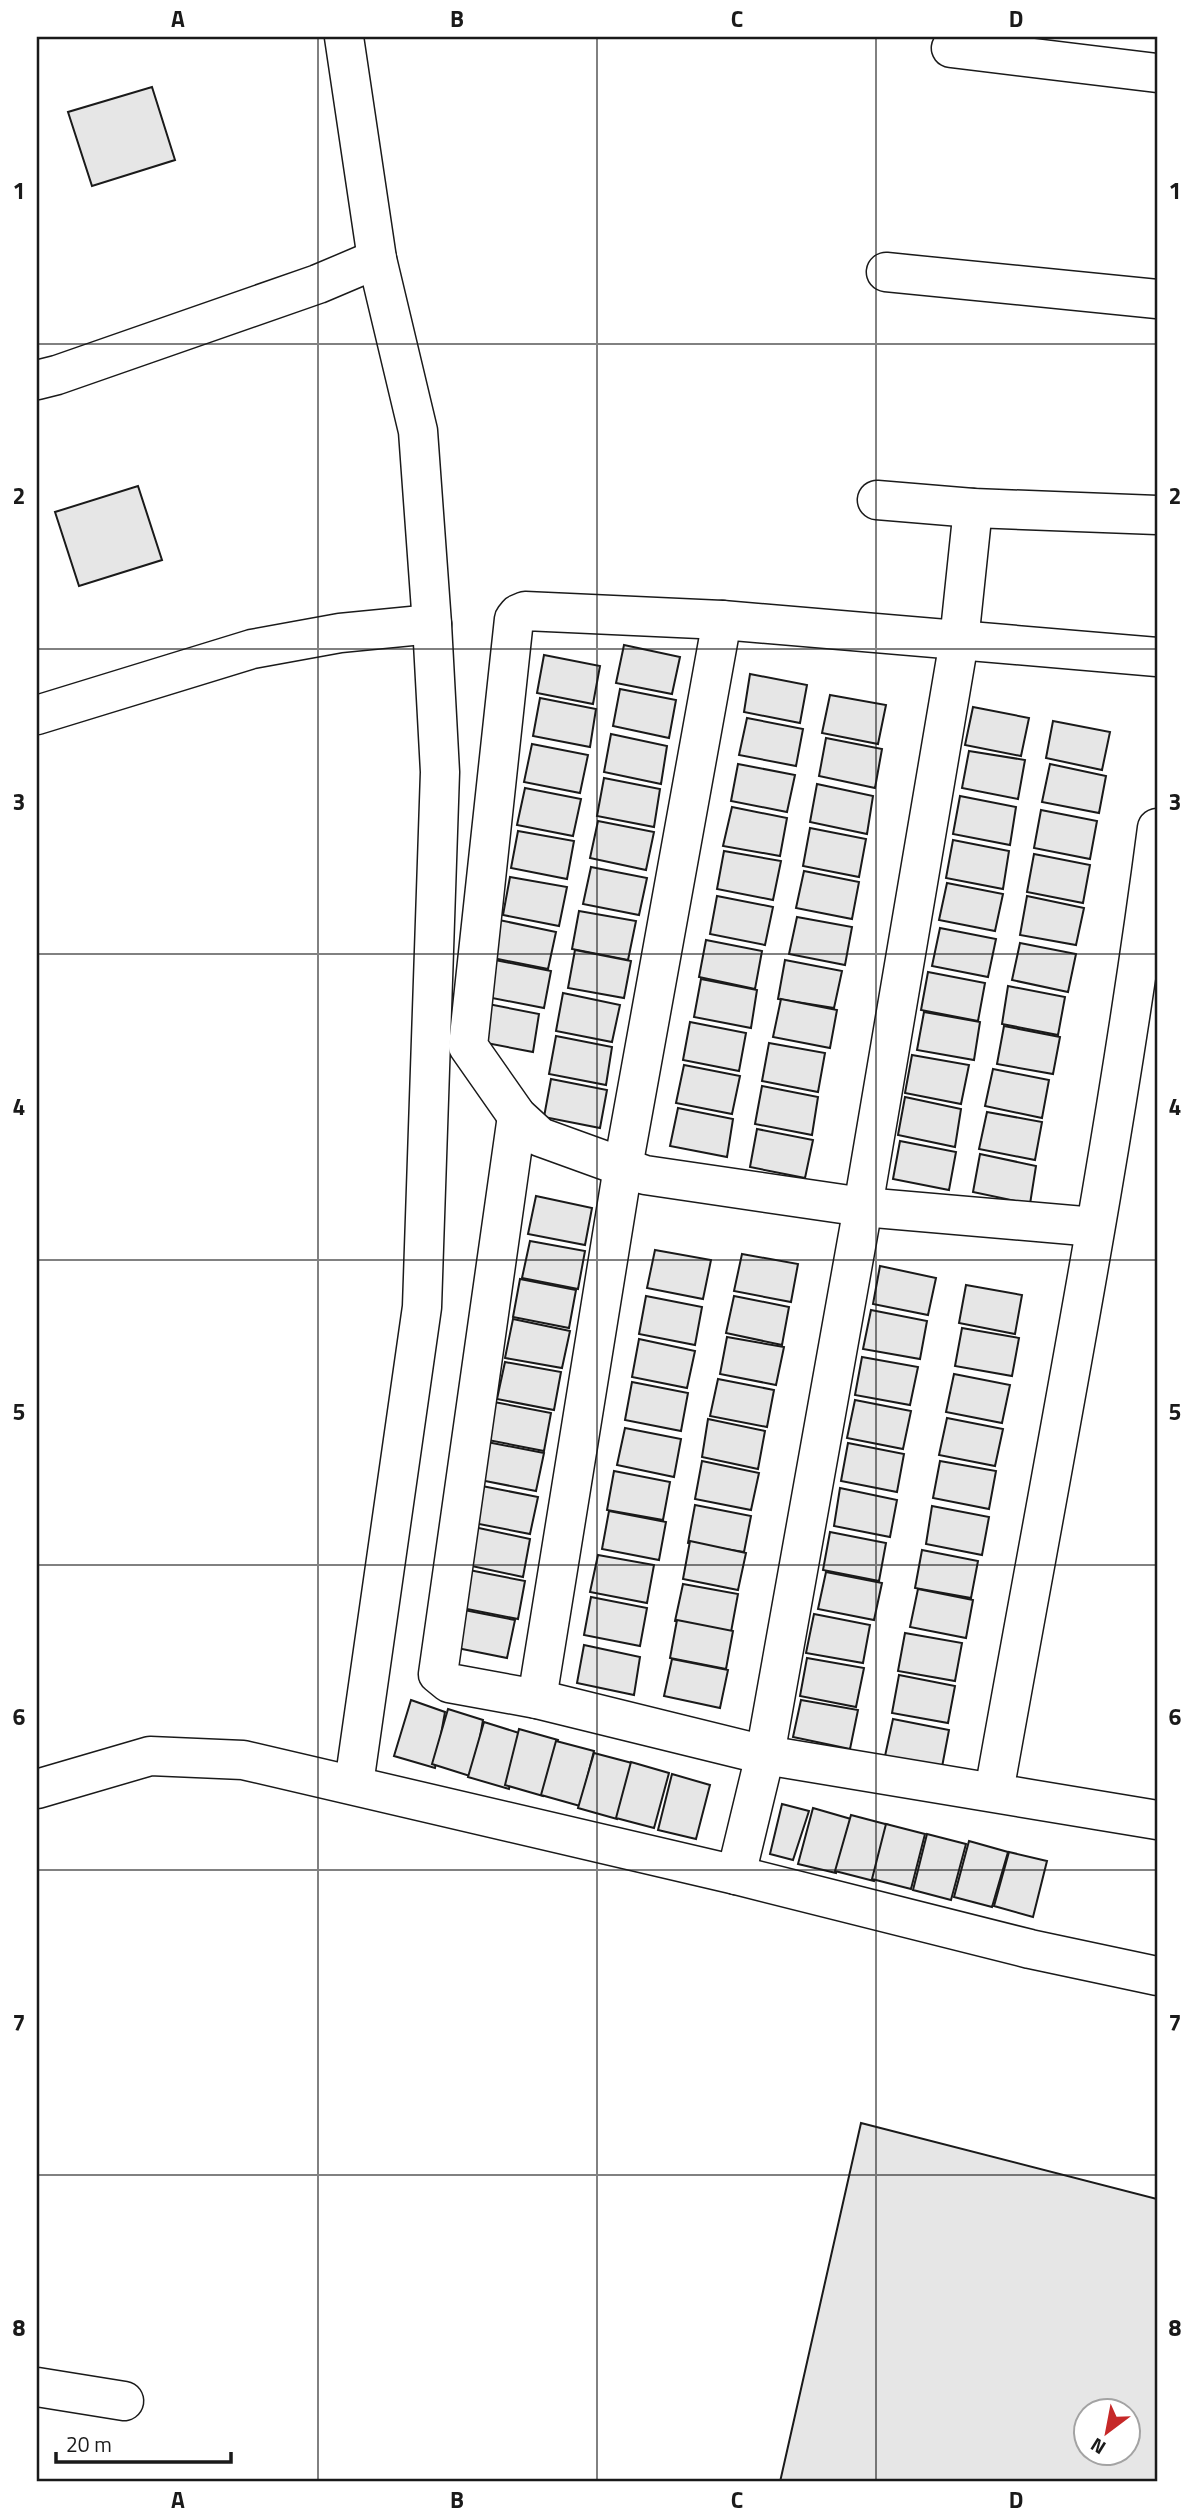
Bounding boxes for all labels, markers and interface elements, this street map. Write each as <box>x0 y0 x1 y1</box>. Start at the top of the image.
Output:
text: A <box>171 1 185 36</box>
text: B <box>450 1 464 36</box>
text: C <box>731 1 743 36</box>
text: D <box>1009 1 1023 36</box>
text: 1 <box>13 173 25 208</box>
text: 1 <box>1169 173 1181 208</box>
text: 2 <box>13 478 25 513</box>
text: 2 <box>1169 478 1181 513</box>
text: 3 <box>13 784 25 819</box>
text: 3 <box>1169 784 1181 819</box>
text: 4 <box>13 1089 25 1124</box>
text: 4 <box>1169 1089 1181 1124</box>
text: 5 <box>13 1394 25 1429</box>
text: 5 <box>1169 1394 1181 1429</box>
text: 6 <box>13 1699 26 1734</box>
text: 6 <box>1169 1699 1182 1734</box>
text: 7 <box>13 2005 25 2040</box>
text: 7 <box>1169 2005 1181 2040</box>
text: 8 <box>13 2310 26 2345</box>
text: 8 <box>1169 2310 1182 2345</box>
north arrow <box>1072 2396 1142 2466</box>
scale bar <box>56 2421 231 2465</box>
text: 20 m <box>66 2428 112 2460</box>
text: N <box>1084 2431 1111 2463</box>
text: A <box>171 2482 185 2517</box>
text: B <box>450 2482 464 2517</box>
text: C <box>731 2482 743 2517</box>
text: D <box>1009 2482 1023 2517</box>

